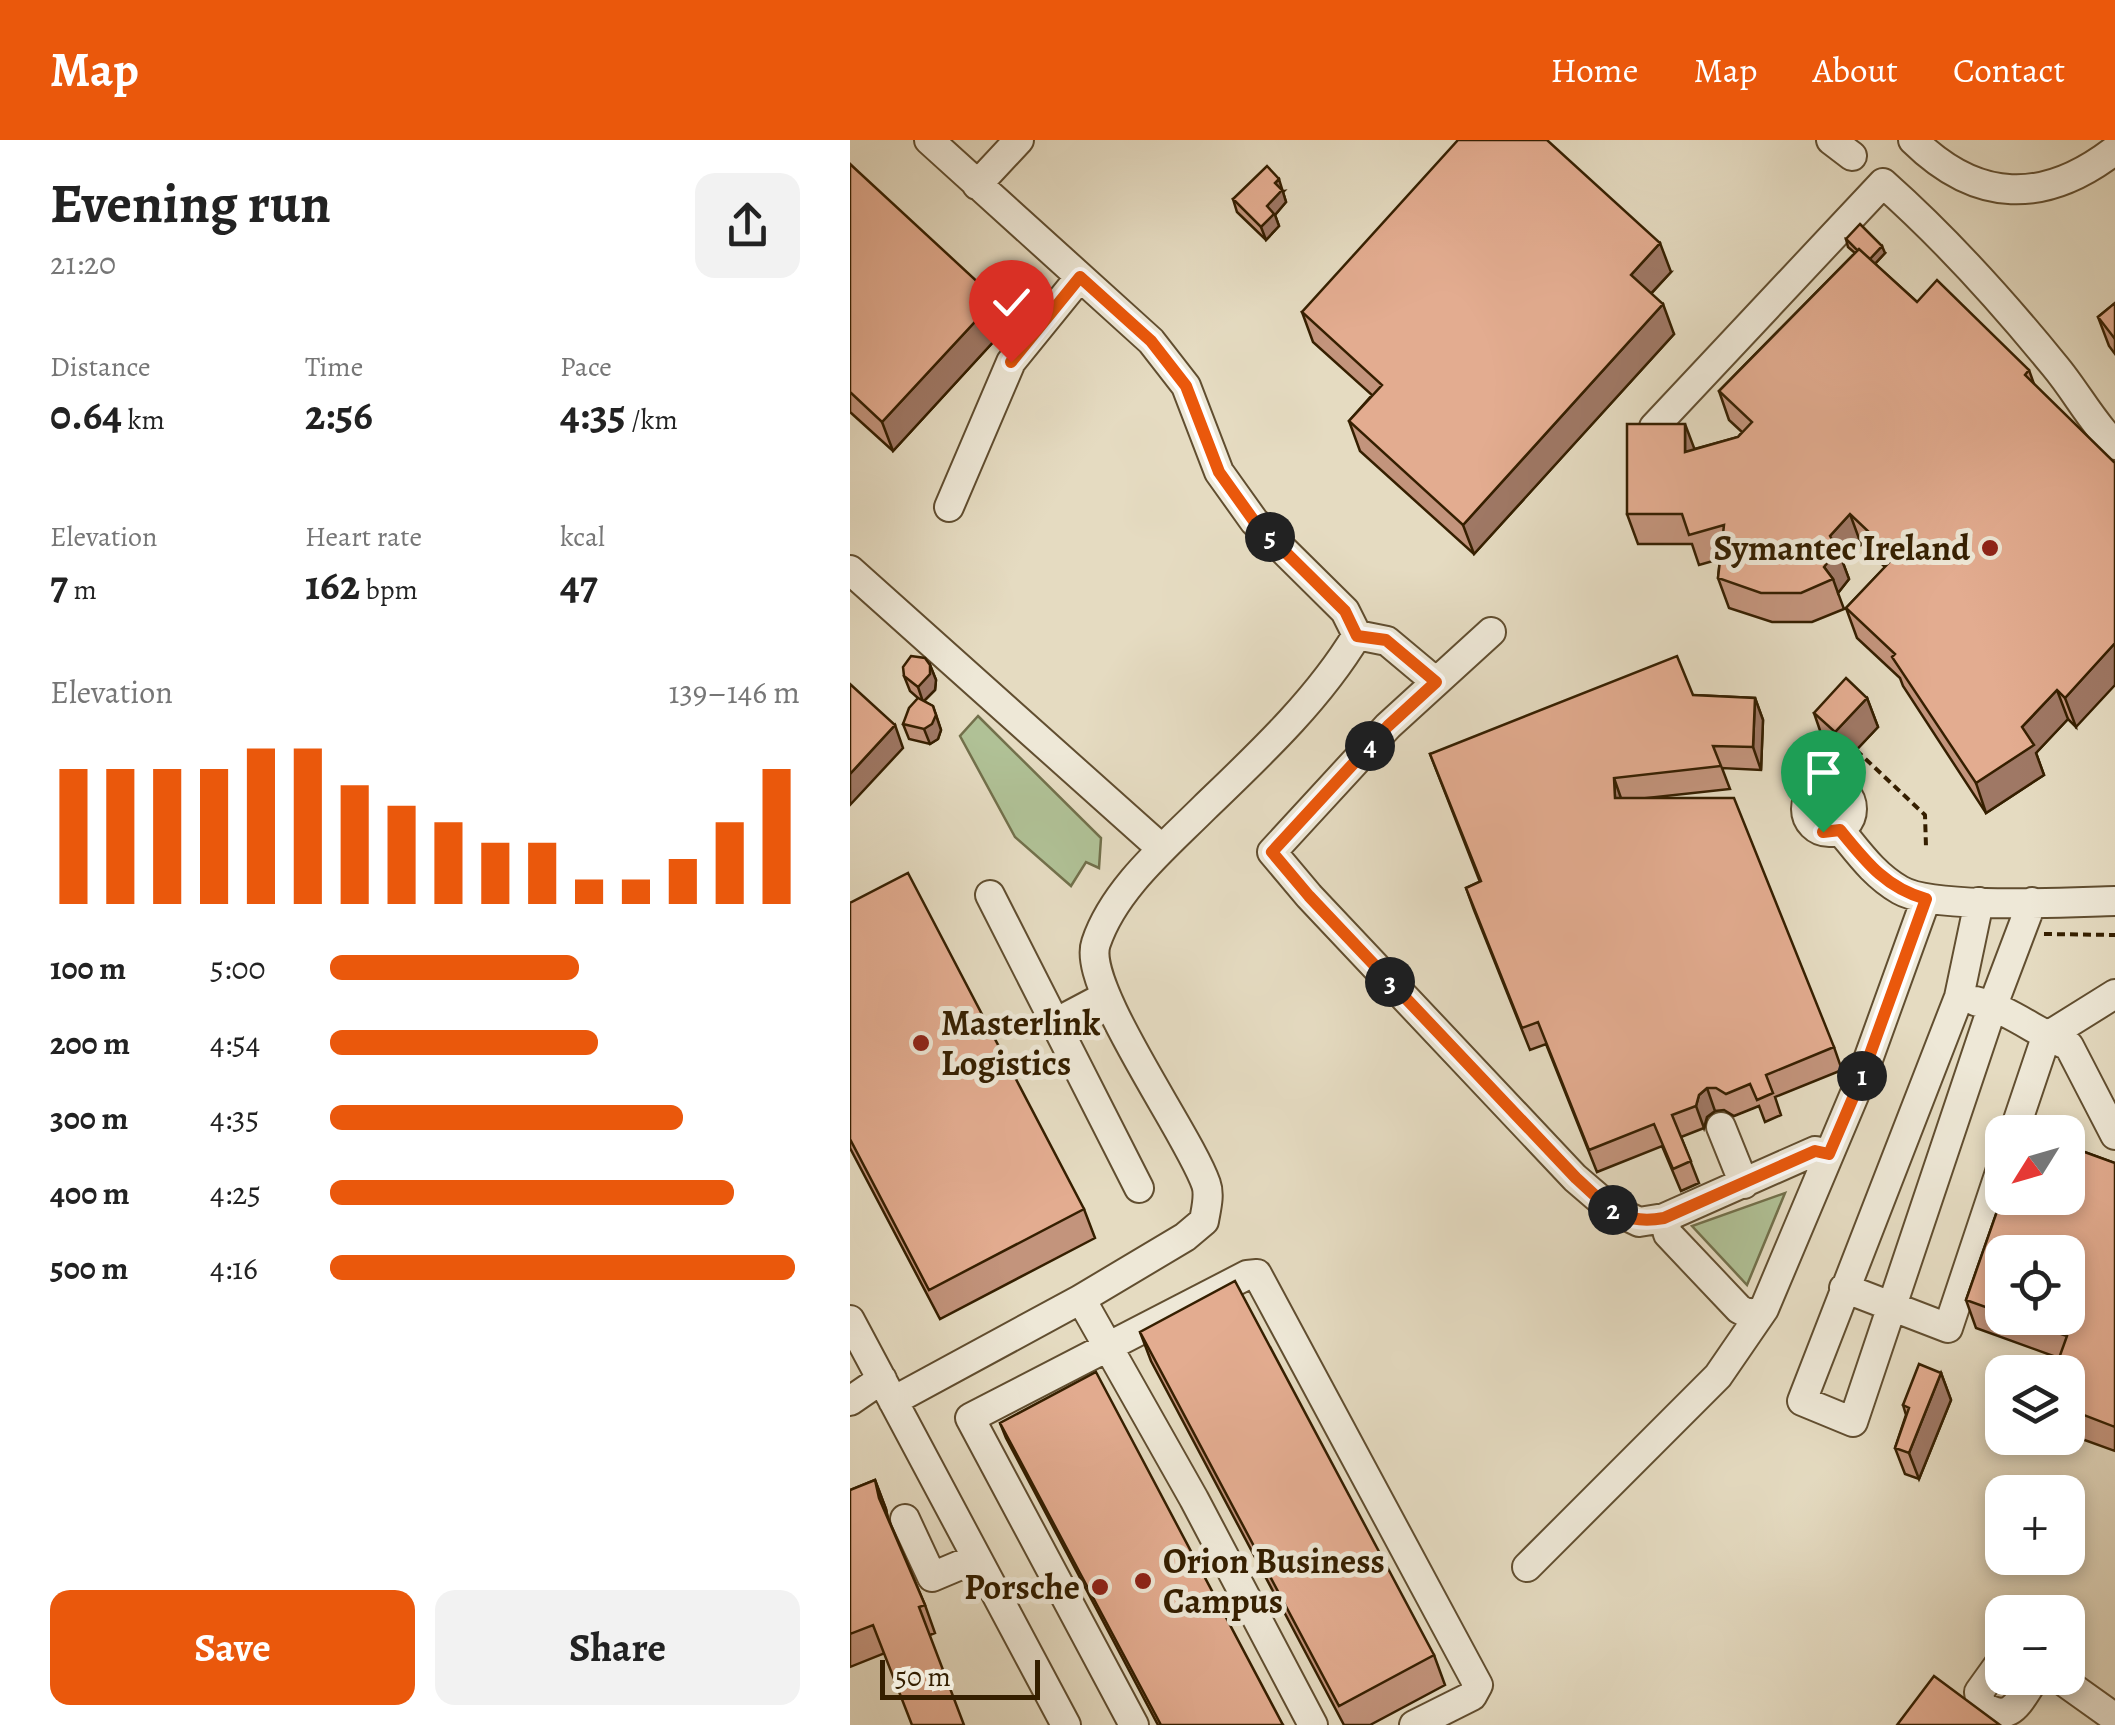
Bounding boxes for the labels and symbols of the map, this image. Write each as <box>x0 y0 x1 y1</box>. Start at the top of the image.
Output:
pin <box>969 260 1054 363</box>
pin: 5 <box>1245 512 1295 562</box>
place label: Symantec Ireland <box>1714 524 1970 572</box>
marker: Symantec Ireland <box>1979 537 2001 559</box>
pin: 4 <box>1345 721 1395 771</box>
pin <box>1781 730 1866 833</box>
pin: 3 <box>1365 957 1415 1007</box>
place label: Masterlink Logistics <box>941 999 1100 1087</box>
marker: Masterlink Logistics <box>910 1032 932 1054</box>
pin: 1 <box>1837 1051 1887 1101</box>
north arrow <box>1985 1115 2085 1215</box>
pin: 2 <box>1588 1185 1638 1235</box>
place label: Orion Business Campus <box>1163 1537 1385 1625</box>
place label: Porsche <box>964 1563 1080 1611</box>
marker: Orion Business Campus <box>1132 1570 1154 1592</box>
marker: Porsche <box>1089 1576 1111 1598</box>
scale bar <box>880 1655 1040 1700</box>

